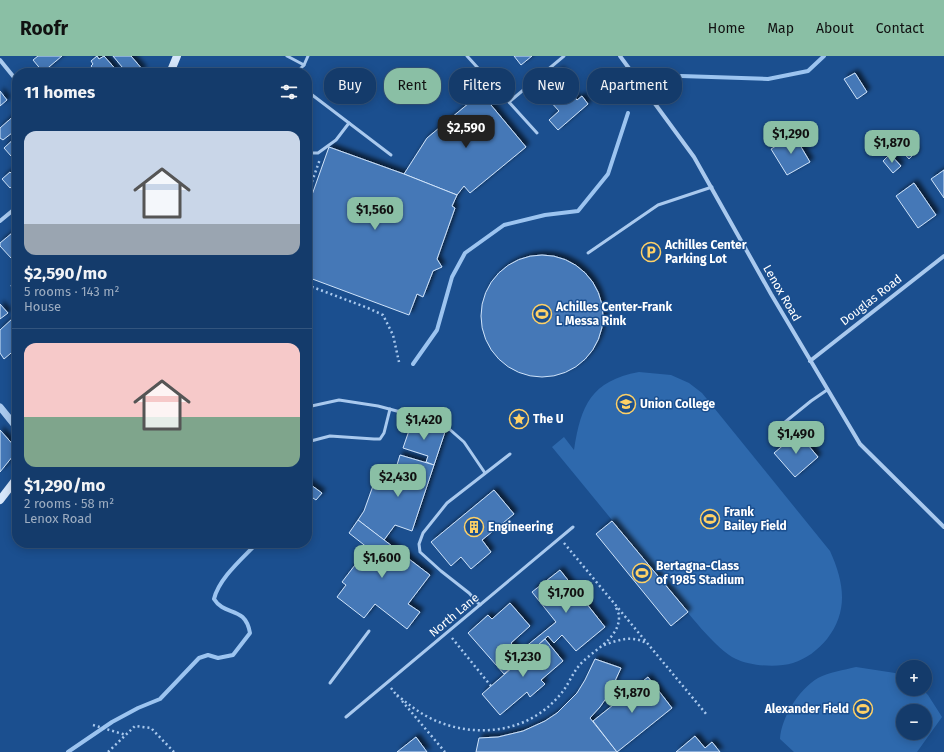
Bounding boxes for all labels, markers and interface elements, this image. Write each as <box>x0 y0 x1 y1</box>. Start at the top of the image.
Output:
text: Roofr <box>20 17 68 40</box>
text: Home <box>708 20 745 37</box>
text: Map <box>767 20 794 37</box>
text: About <box>816 20 854 37</box>
text: Contact <box>876 20 924 37</box>
chip: Buy <box>324 68 376 104</box>
chip: Rent <box>384 68 441 104</box>
chip: Filters <box>449 68 515 104</box>
chip: New <box>523 68 579 104</box>
chip: Apartment <box>587 68 682 104</box>
icon: filters <box>278 81 300 103</box>
text: 11 homes <box>24 82 95 103</box>
pin: $2,590 <box>433 115 499 149</box>
text: $2,590 <box>447 120 485 135</box>
pin: $1,290 <box>758 121 824 155</box>
text: $1,290 <box>772 126 810 141</box>
pin: $1,870 <box>859 130 925 164</box>
text: $1,870 <box>874 135 910 150</box>
icon: home <box>126 157 198 229</box>
pin: $1,560 <box>342 197 408 231</box>
text: $1,560 <box>356 202 394 217</box>
place label: Achilles Center Parking Lot <box>664 238 747 266</box>
parking icon: Achilles Center Parking Lot <box>640 241 662 263</box>
street label: Lenox Road <box>760 262 804 324</box>
text: $2,590/mo <box>24 263 107 284</box>
street label: Douglas Road <box>837 272 905 328</box>
text: 5 rooms · 143 m² <box>24 284 120 299</box>
text: House <box>24 299 61 314</box>
place label: Achilles Center-Frank L Messa Rink <box>555 300 672 328</box>
sports icon: Achilles Center-Frank L Messa Rink <box>531 303 553 325</box>
icon: home <box>126 369 198 441</box>
school or university icon: Union College <box>615 393 637 415</box>
place label: Union College <box>640 397 716 411</box>
pin: $1,420 <box>391 407 457 441</box>
place icon: The U <box>508 408 530 430</box>
text: $1,420 <box>406 412 442 427</box>
place label: The U <box>533 412 564 426</box>
pin: $1,490 <box>763 421 829 455</box>
text: $1,490 <box>777 426 815 441</box>
pin: $2,430 <box>365 464 431 498</box>
text: $2,430 <box>379 469 417 484</box>
text: $1,290/mo <box>24 475 105 496</box>
text: 2 rooms · 58 m² <box>24 496 114 511</box>
place label: Frank Bailey Field <box>724 505 787 533</box>
sports icon: Frank Bailey Field <box>699 508 721 530</box>
text: Lenox Road <box>24 511 92 526</box>
building icon: Engineering <box>463 516 485 538</box>
place label: Engineering <box>488 520 553 534</box>
pin: $1,600 <box>349 545 415 579</box>
text: $1,600 <box>363 550 401 565</box>
place label: Bertagna-Class of 1985 Stadium <box>656 559 744 587</box>
sports icon: Bertagna-Class of 1985 Stadium <box>631 562 653 584</box>
pin: $1,700 <box>533 580 599 614</box>
text: $1,700 <box>548 585 584 600</box>
street label: North Lane <box>426 590 482 640</box>
pin: $1,230 <box>490 644 556 678</box>
text: $1,230 <box>505 649 541 664</box>
map controls <box>896 660 932 740</box>
button: + <box>896 660 932 696</box>
pin: $1,870 <box>599 680 665 714</box>
text: $1,870 <box>614 685 650 700</box>
sports icon: Alexander Field <box>852 698 874 720</box>
place label: Alexander Field <box>764 702 849 716</box>
button: − <box>896 704 932 740</box>

